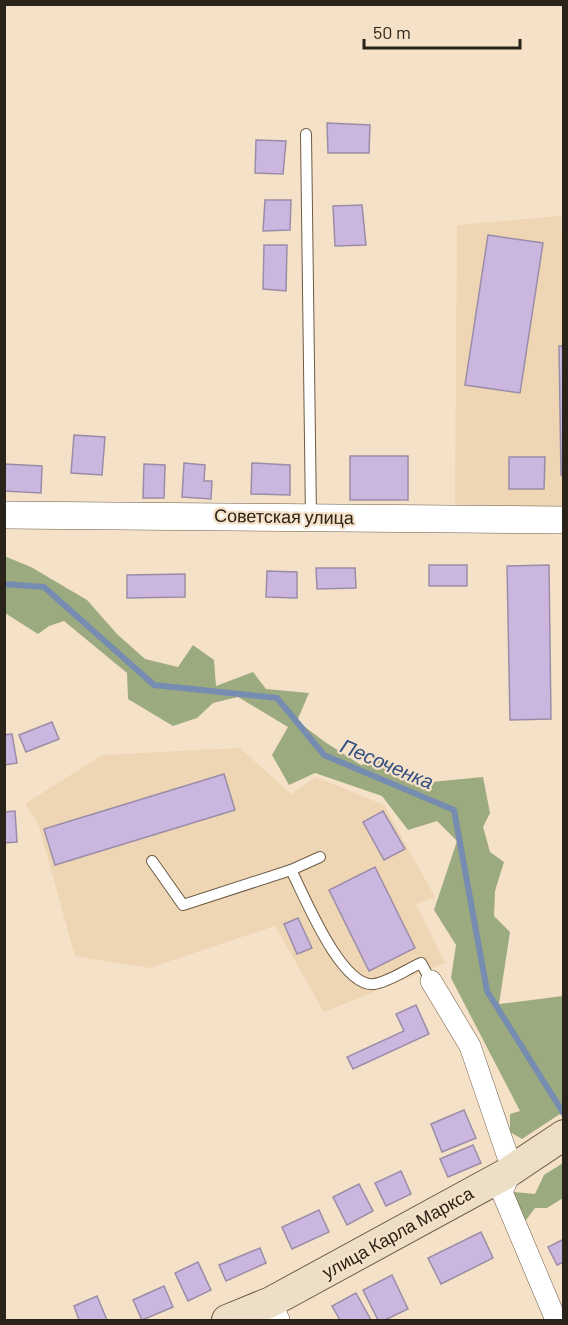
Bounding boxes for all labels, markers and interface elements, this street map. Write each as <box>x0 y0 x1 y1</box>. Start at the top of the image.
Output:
scale bar <box>364 12 520 50</box>
text: 50 m <box>373 21 411 43</box>
street label: Советская улица <box>214 504 355 528</box>
water label: Песоченка <box>337 733 437 793</box>
street label: улица Карла Маркса <box>318 1181 478 1283</box>

